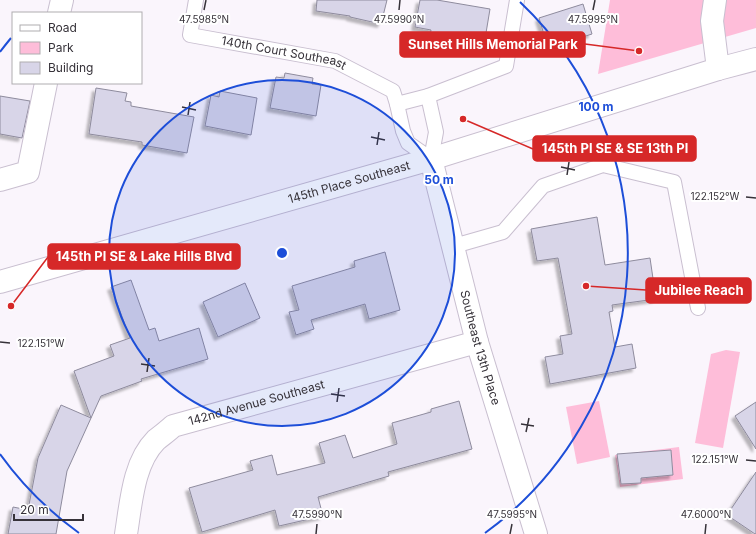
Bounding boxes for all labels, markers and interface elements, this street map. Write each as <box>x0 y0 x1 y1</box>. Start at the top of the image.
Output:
legend <box>12 12 142 84</box>
text: 47.5985°N <box>179 13 229 25</box>
text: 47.5990°N <box>374 13 424 25</box>
text: 47.5995°N <box>568 13 618 25</box>
text: Road <box>48 20 77 35</box>
callout: Sunset Hills Memorial Park <box>400 32 585 57</box>
street label: 140th Court Southeast <box>220 33 349 73</box>
text: Sunset Hills Memorial Park <box>408 36 578 52</box>
text: Park <box>48 40 74 55</box>
text: Building <box>48 60 93 75</box>
text: 100 m <box>578 99 614 114</box>
callout: 145th Pl SE & SE 13th Pl <box>533 136 696 161</box>
text: 145th Pl SE & SE 13th Pl <box>542 140 688 156</box>
street label: 145th Place Southeast <box>286 157 412 206</box>
text: 50 m <box>424 172 454 187</box>
text: 122.152°W <box>691 190 740 202</box>
callout: 145th Pl SE & Lake Hills Blvd <box>48 244 240 269</box>
centre of rings <box>275 246 289 260</box>
text: 145th Pl SE & Lake Hills Blvd <box>56 248 232 264</box>
callout: Jubilee Reach <box>646 278 751 303</box>
text: Jubilee Reach <box>654 282 744 298</box>
street label: Southeast 13th Place <box>457 289 504 407</box>
text: 122.151°W <box>18 337 65 349</box>
street label: 142nd Avenue Southeast <box>187 376 326 428</box>
text: 122.151°W <box>692 453 739 465</box>
scale bar <box>14 496 83 522</box>
text: 20 m <box>20 502 49 517</box>
text: 47.5990°N <box>292 508 342 520</box>
text: 47.5995°N <box>487 508 537 520</box>
text: 47.6000°N <box>681 508 731 520</box>

